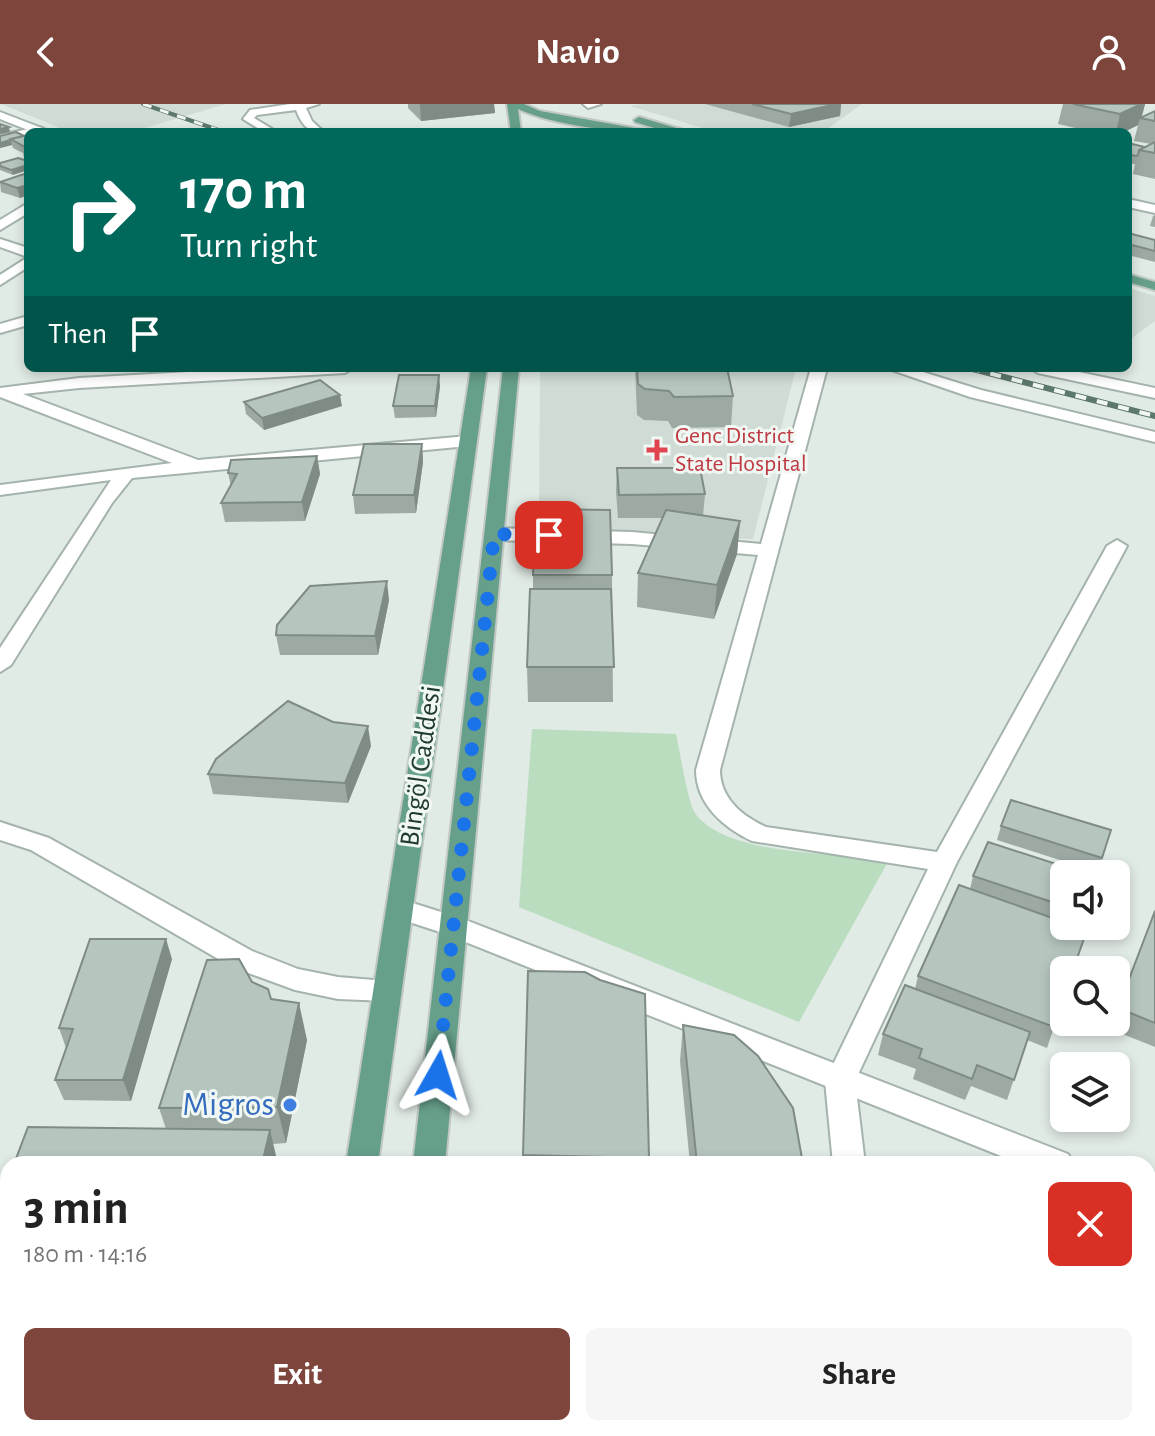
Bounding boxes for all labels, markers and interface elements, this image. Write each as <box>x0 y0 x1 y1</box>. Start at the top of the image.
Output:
icon: back <box>24 30 68 74</box>
icon: person <box>1087 30 1131 74</box>
text: Navio <box>535 34 620 70</box>
icon: right <box>48 160 152 264</box>
text: 170 m <box>180 163 307 219</box>
text: Turn right <box>180 228 317 264</box>
icon: arrive <box>123 312 167 356</box>
text: Then <box>48 319 107 349</box>
place label: Genc District State Hospital <box>675 424 807 476</box>
marker: Genc District State Hospital <box>646 439 668 461</box>
pin <box>515 501 583 569</box>
icon: arrive <box>527 513 571 557</box>
street label: Bingöl Caddesi <box>396 684 446 848</box>
map controls <box>1050 860 1130 1132</box>
button: sound <box>1050 860 1130 940</box>
button: search <box>1050 956 1130 1036</box>
position arrow <box>396 1033 480 1117</box>
button: layers <box>1050 1052 1130 1132</box>
place label: Migros <box>182 1088 274 1122</box>
marker: Migros <box>281 1096 299 1114</box>
button: close <box>1048 1182 1132 1266</box>
text: 3 min <box>24 1185 129 1233</box>
text: 180 m · 14:16 <box>24 1241 147 1267</box>
button: Exit <box>24 1328 570 1420</box>
button: Share <box>586 1328 1132 1420</box>

